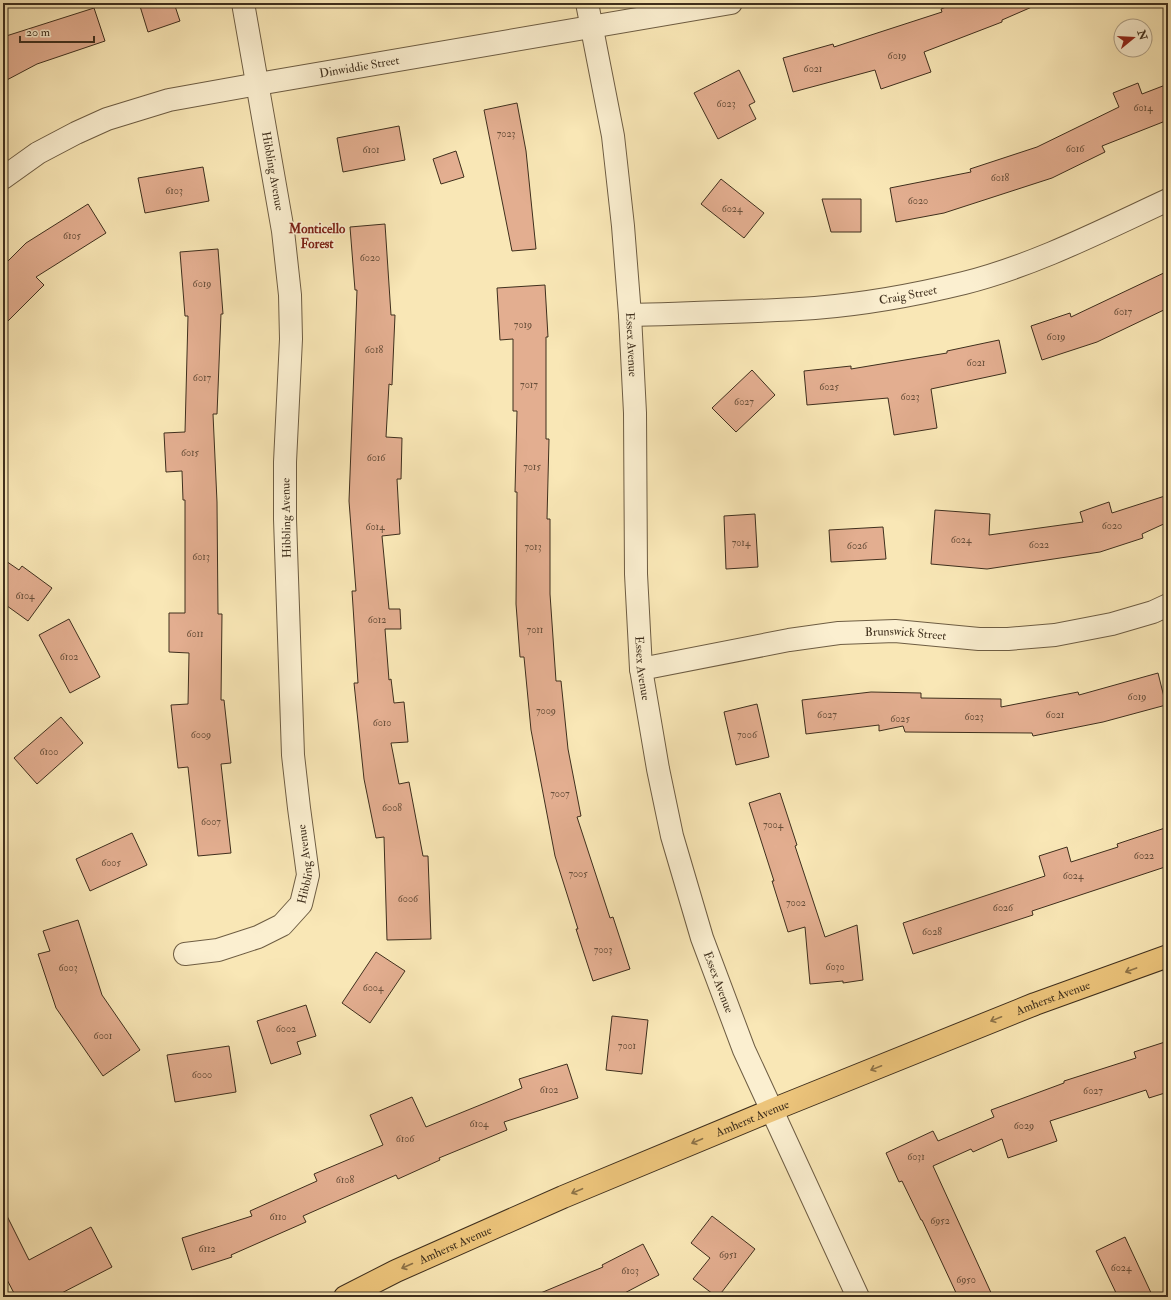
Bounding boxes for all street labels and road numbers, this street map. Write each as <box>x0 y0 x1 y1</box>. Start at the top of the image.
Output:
street label: Dinwiddie Street <box>318 53 401 81</box>
street label: Hibbling Avenue <box>258 130 287 212</box>
street label: Craig Street <box>878 282 938 308</box>
street label: Essex Avenue <box>622 312 640 377</box>
street label: Hibbling Avenue <box>278 478 295 558</box>
street label: Brunswick Street <box>865 624 947 644</box>
street label: Essex Avenue <box>631 636 653 702</box>
street label: Hibbling Avenue <box>294 823 316 906</box>
street label: Essex Avenue <box>700 950 736 1015</box>
street label: Amherst Avenue <box>1013 978 1092 1019</box>
street label: Amherst Avenue <box>713 1097 791 1141</box>
street label: Amherst Avenue <box>416 1223 494 1268</box>

